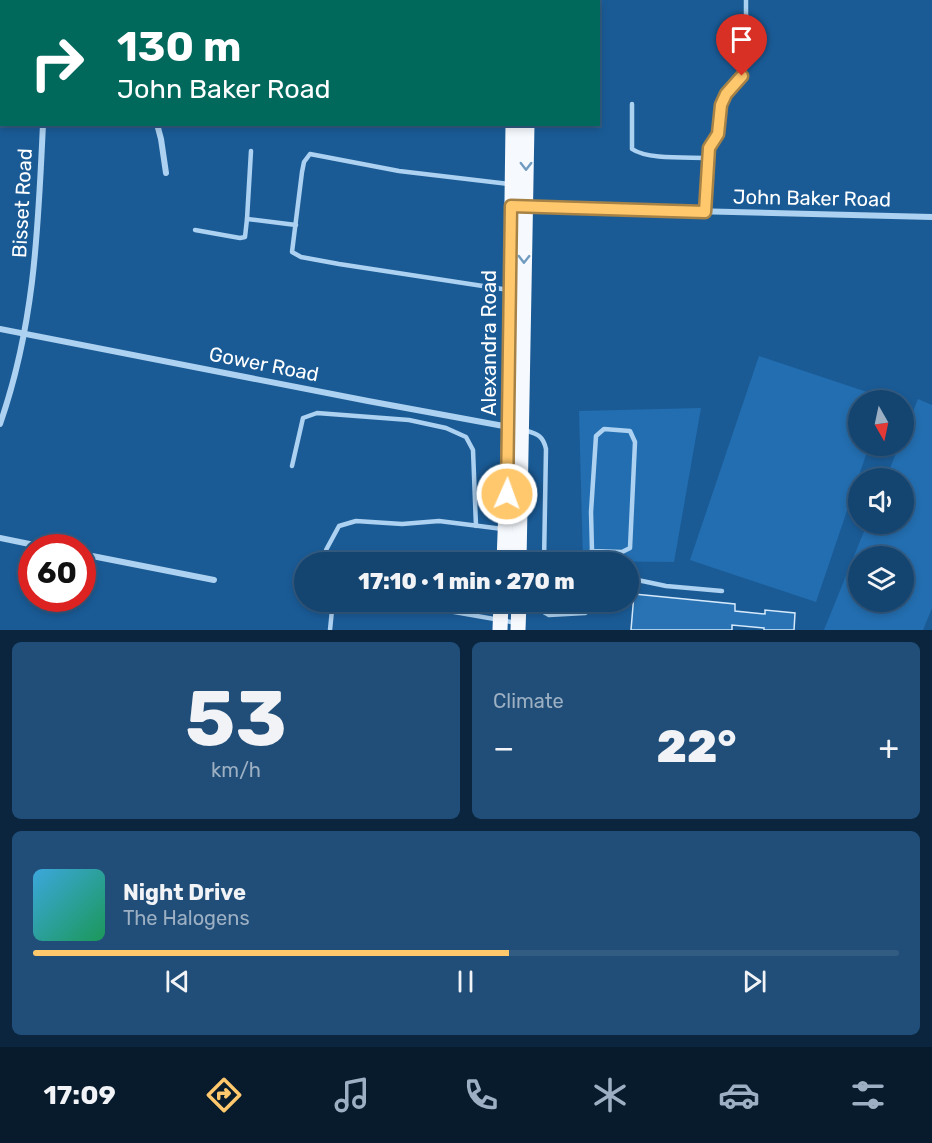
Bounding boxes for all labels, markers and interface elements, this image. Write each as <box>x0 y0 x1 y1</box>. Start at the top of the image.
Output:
pin <box>716 14 767 76</box>
text: 130 m <box>117 22 242 72</box>
icon: arrive <box>725 23 758 56</box>
icon: right <box>18 24 96 102</box>
text: John Baker Road <box>117 73 331 105</box>
street label: Bisset Road <box>7 148 37 258</box>
one-way arrow <box>520 161 532 170</box>
street label: John Baker Road <box>733 185 891 211</box>
one-way arrow <box>518 254 531 263</box>
street label: Alexandra Road <box>477 270 501 416</box>
street label: Gower Road <box>207 342 321 386</box>
north arrow <box>848 390 914 456</box>
map controls <box>848 390 914 612</box>
position arrow <box>475 462 539 526</box>
button: sound <box>848 468 914 534</box>
speed limit sign: 60 <box>18 534 96 612</box>
button: layers <box>848 546 914 612</box>
text: 17:10 · 1 min · 270 m <box>358 568 575 595</box>
text: 53 <box>185 672 287 765</box>
text: Climate <box>493 689 564 713</box>
text: 22° <box>657 720 736 773</box>
text: − <box>493 728 514 767</box>
text: + <box>878 728 899 767</box>
text: km/h <box>211 758 261 782</box>
text: Night Drive <box>123 879 246 906</box>
text: The Halogens <box>123 906 250 930</box>
icon: previous <box>161 965 194 998</box>
icon: pause <box>449 965 482 998</box>
icon: next <box>738 965 771 998</box>
icon: directions <box>203 1074 245 1116</box>
icon: music <box>331 1074 373 1116</box>
icon: phone <box>460 1074 502 1116</box>
icon: climate <box>589 1074 631 1116</box>
icon: car <box>718 1074 760 1116</box>
icon: filters <box>847 1074 889 1116</box>
text: 17:09 <box>43 1079 116 1111</box>

